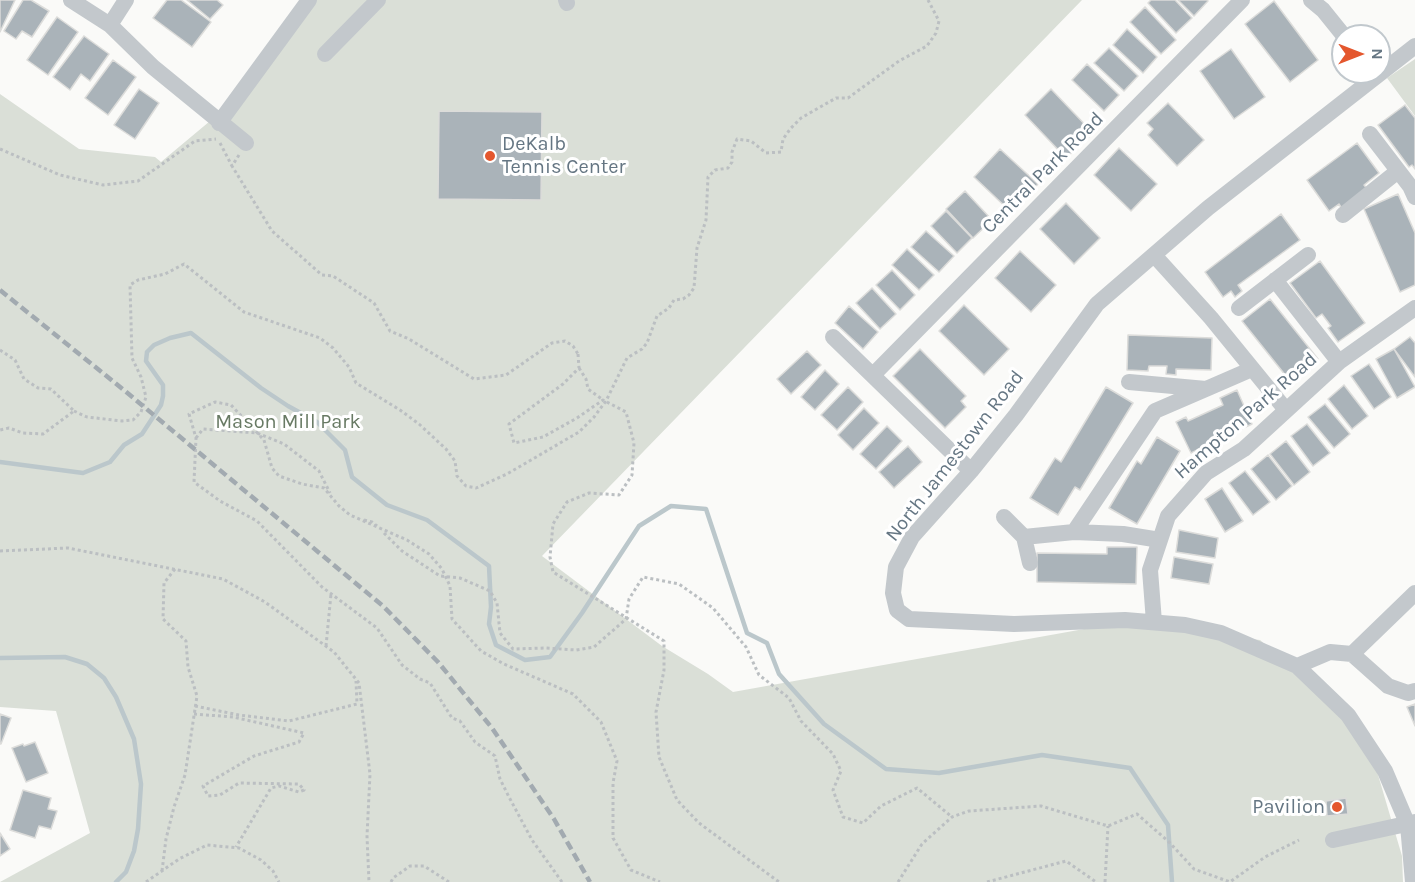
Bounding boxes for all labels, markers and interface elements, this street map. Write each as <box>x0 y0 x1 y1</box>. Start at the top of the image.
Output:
north arrow <box>1331 24 1391 84</box>
text: N <box>1368 48 1387 60</box>
street label: Central Park Road <box>977 107 1109 239</box>
place label: DeKalb Tennis Center <box>502 132 626 179</box>
marker: DeKalb Tennis Center <box>483 149 497 163</box>
street label: Hampton Park Road <box>1170 347 1322 485</box>
street label: North Jamestown Road <box>881 366 1029 546</box>
park label: Mason Mill Park <box>215 410 361 434</box>
place label: Pavilion <box>1252 795 1325 819</box>
marker: Pavilion <box>1330 800 1344 814</box>

